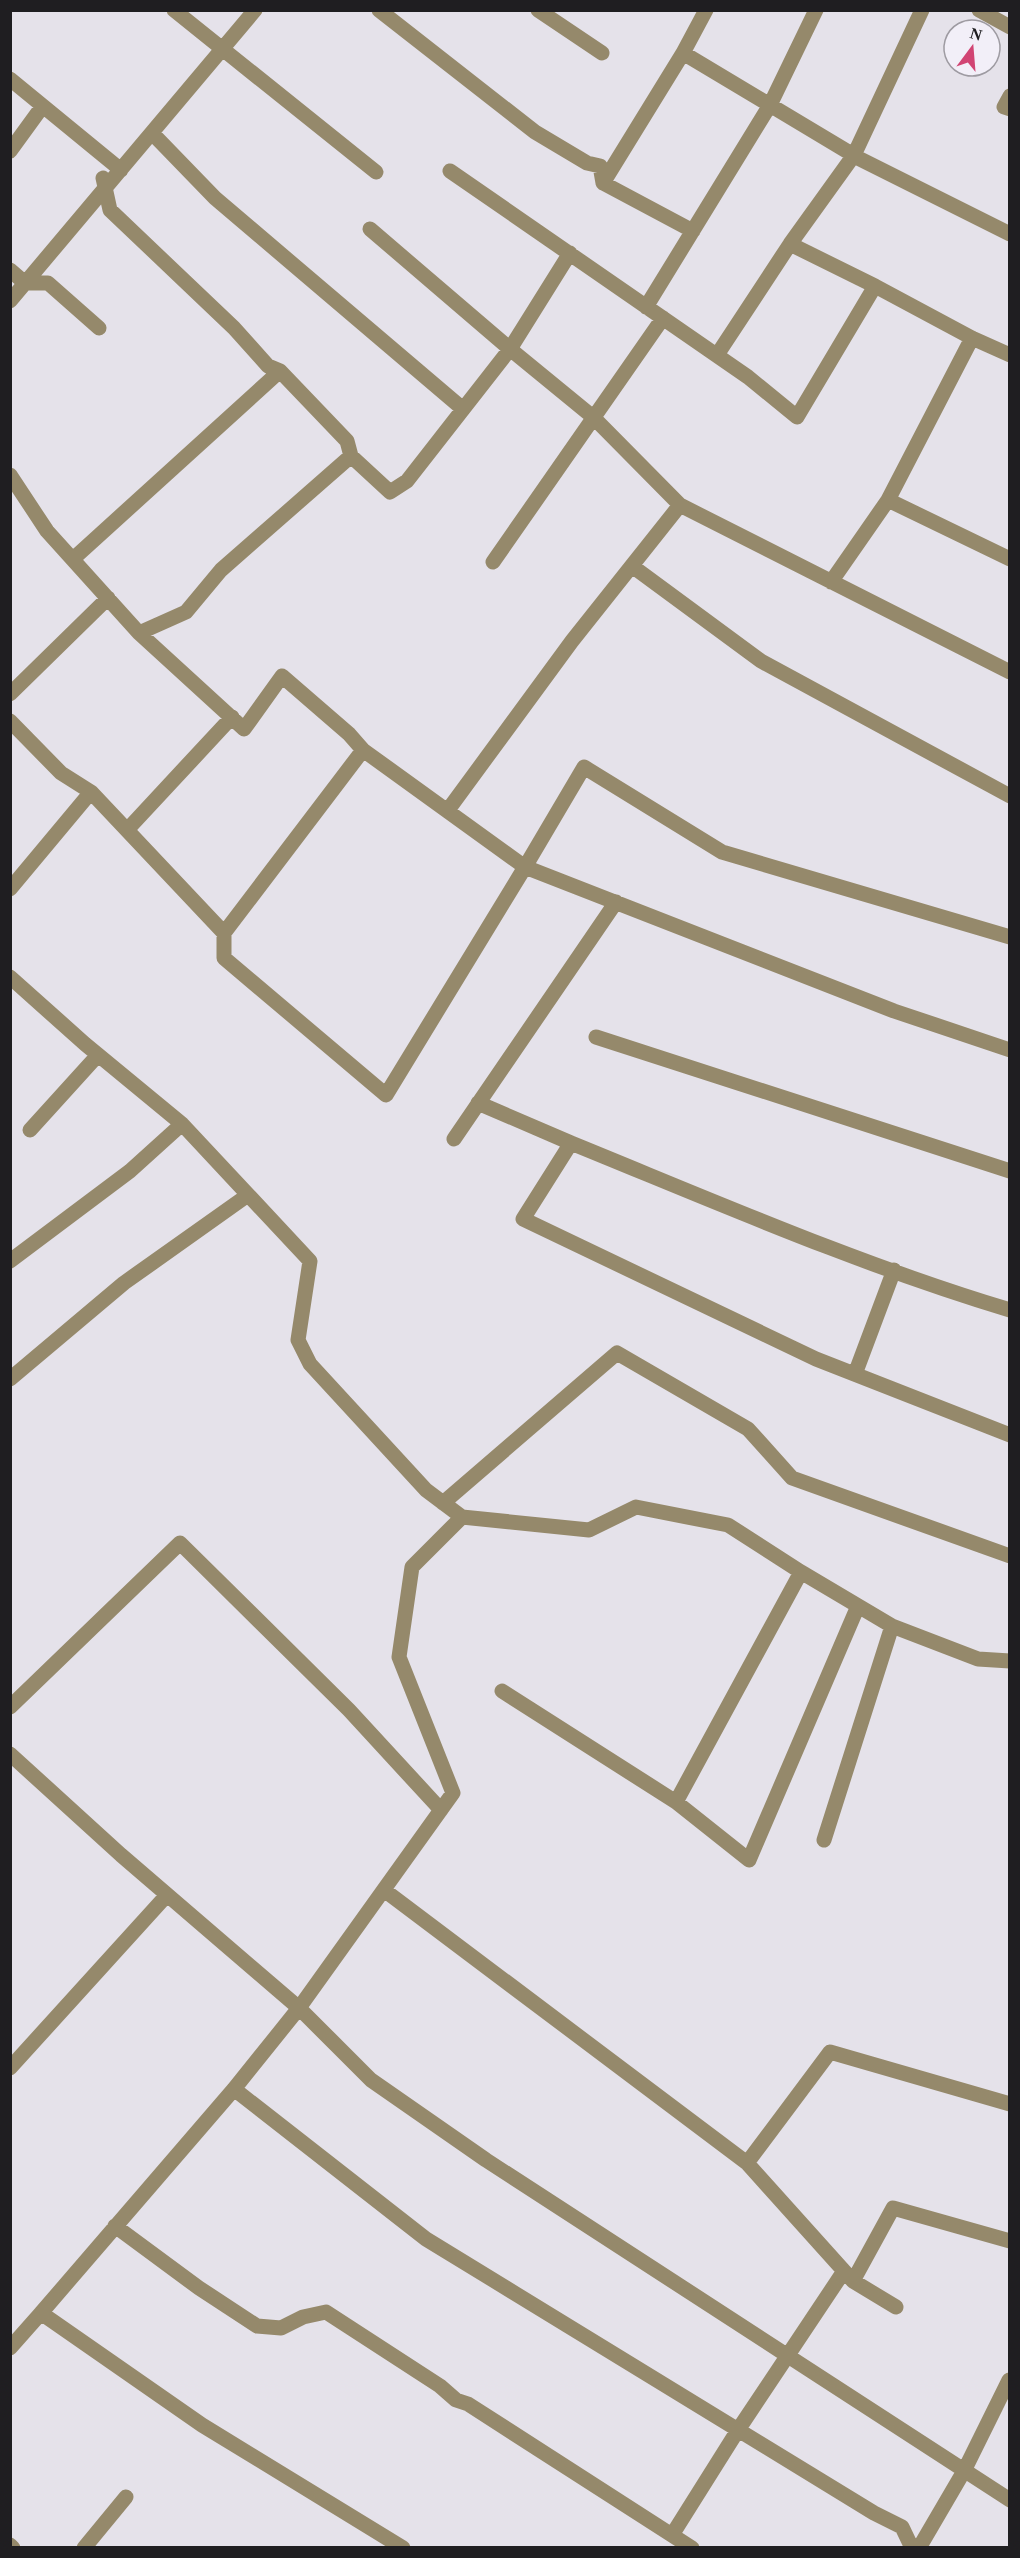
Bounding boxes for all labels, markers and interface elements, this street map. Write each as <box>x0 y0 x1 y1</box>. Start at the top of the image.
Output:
north arrow <box>942 18 1002 78</box>
text: N <box>968 24 984 44</box>

